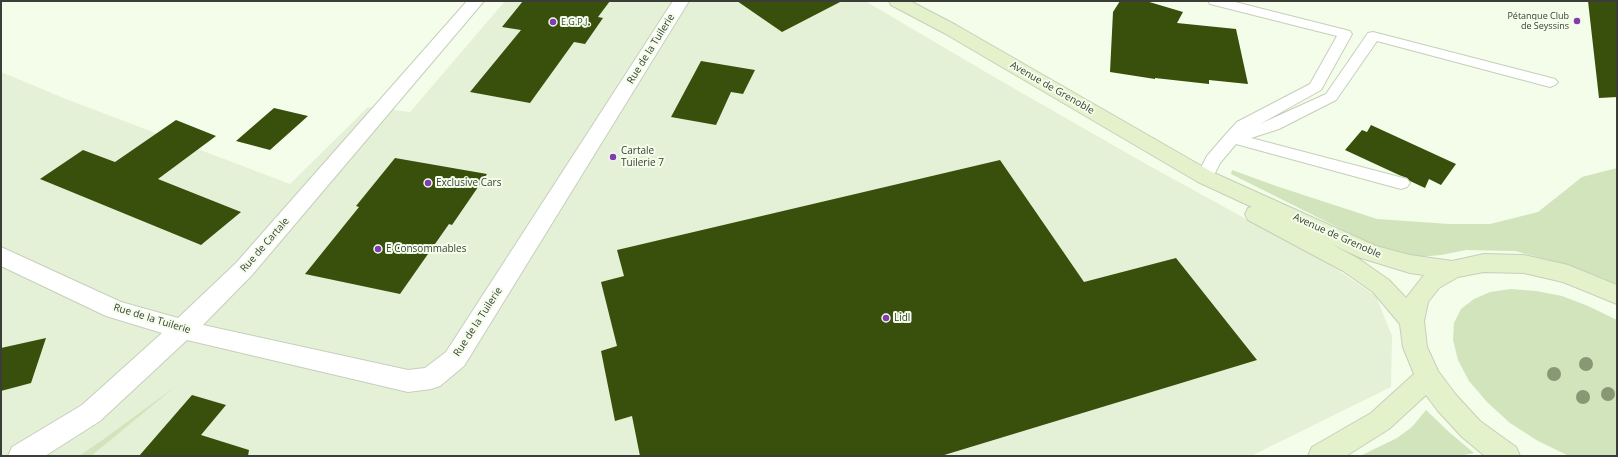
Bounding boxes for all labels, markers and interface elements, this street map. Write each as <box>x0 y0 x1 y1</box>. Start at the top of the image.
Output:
place label: Pétanque Club de Seyssins <box>1507 11 1569 32</box>
street label: Rue de la Tuilerie <box>625 12 677 86</box>
marker: Pétanque Club de Seyssins <box>1572 16 1582 26</box>
marker: E.G.P.J. <box>548 17 558 27</box>
place label: E.G.P.J. <box>561 17 590 27</box>
street label: Avenue de Grenoble <box>1008 59 1096 117</box>
place label: Cartale Tuilerie 7 <box>621 145 664 168</box>
marker: Cartale Tuilerie 7 <box>608 152 618 162</box>
place label: Exclusive Cars <box>436 177 501 189</box>
marker: Exclusive Cars <box>423 178 433 188</box>
street label: Avenue de Grenoble <box>1291 211 1383 261</box>
street label: Rue de Cartale <box>238 215 292 275</box>
place label: E Consommables <box>386 243 466 255</box>
marker: E Consommables <box>373 244 383 254</box>
street label: Rue de la Tuilerie <box>451 285 505 359</box>
street label: Rue de la Tuilerie <box>112 302 192 336</box>
place label: Lidl <box>894 312 910 324</box>
marker: Lidl <box>881 313 891 323</box>

